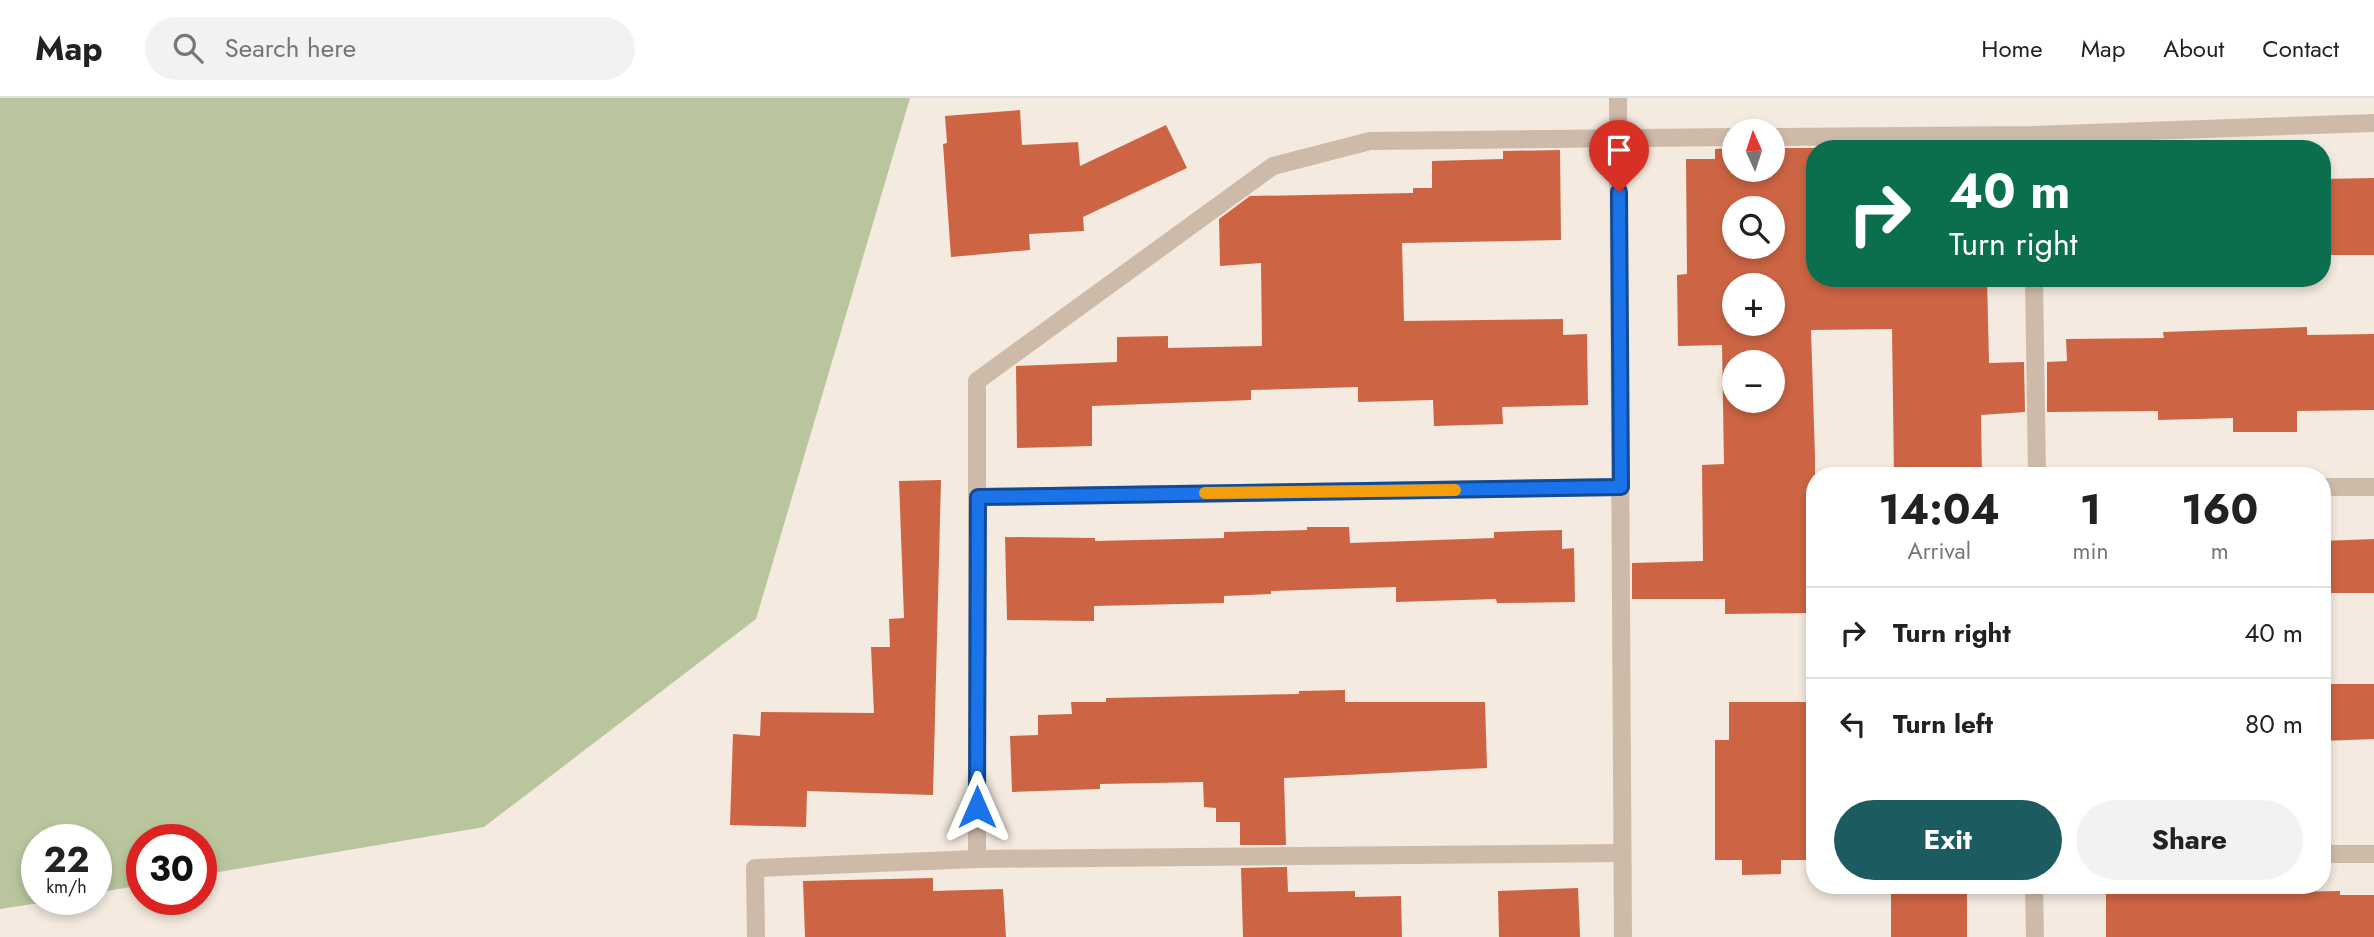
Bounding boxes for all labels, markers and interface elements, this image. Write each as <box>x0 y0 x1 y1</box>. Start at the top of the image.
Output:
search box <box>145 17 635 80</box>
text: Map <box>35 25 103 72</box>
icon: search <box>169 29 207 67</box>
text: Search here <box>225 29 356 67</box>
text: Home <box>1981 31 2043 66</box>
text: Map <box>2081 31 2125 66</box>
text: About <box>2163 31 2224 66</box>
text: Contact <box>2262 31 2339 66</box>
north arrow <box>1722 119 1785 182</box>
map controls <box>1722 119 1785 413</box>
pin <box>1589 120 1649 192</box>
icon: arrive <box>1600 131 1638 169</box>
text: 40 m <box>1949 156 2071 226</box>
icon: right <box>1834 168 1925 259</box>
button: search <box>1722 196 1785 259</box>
text: Turn right <box>1949 221 2078 267</box>
button: + <box>1722 273 1785 336</box>
button: − <box>1722 350 1785 413</box>
text: 14:04 <box>1879 479 2000 540</box>
text: 1 <box>2080 479 2101 540</box>
text: 160 <box>2181 479 2258 540</box>
text: Arrival <box>1908 534 1971 568</box>
text: min <box>2073 534 2109 568</box>
text: m <box>2211 534 2229 568</box>
icon: right <box>1834 614 1872 652</box>
text: Turn right <box>1893 614 2011 652</box>
text: 40 m <box>2244 614 2303 652</box>
icon: left <box>1834 705 1872 743</box>
text: Turn left <box>1893 705 1993 743</box>
text: 80 m <box>2245 705 2303 743</box>
position arrow <box>940 770 1014 844</box>
button: Exit <box>1834 800 2062 880</box>
button: Share <box>2076 800 2303 880</box>
speed limit sign: 30 <box>126 824 217 915</box>
text: 22 <box>44 835 89 885</box>
text: km/h <box>46 874 87 900</box>

